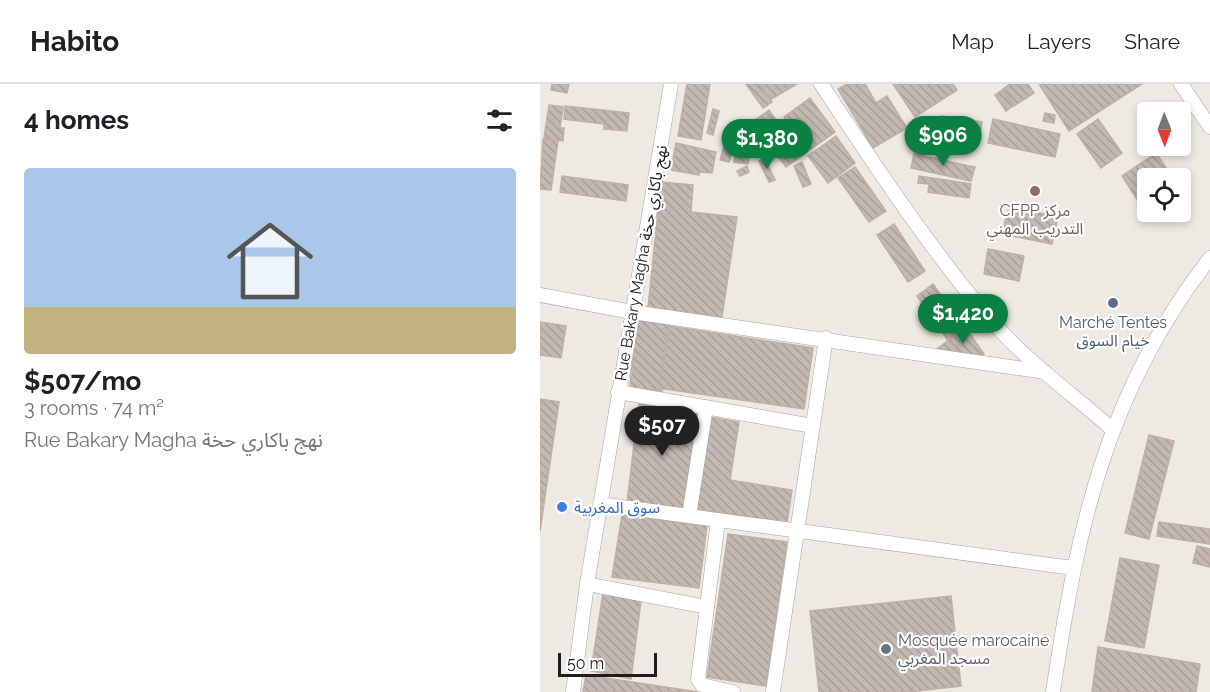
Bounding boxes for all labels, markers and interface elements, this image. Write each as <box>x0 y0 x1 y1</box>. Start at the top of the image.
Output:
text: Habito <box>30 25 119 58</box>
text: Map <box>951 29 994 54</box>
text: Layers <box>1027 29 1091 54</box>
text: Share <box>1124 29 1180 54</box>
north arrow <box>1137 102 1191 156</box>
map controls <box>1137 102 1191 222</box>
icon: filters <box>483 104 516 137</box>
text: 4 homes <box>24 105 129 135</box>
pin: $906 <box>907 116 979 167</box>
pin: $1,380 <box>718 119 816 170</box>
text: $906 <box>919 123 967 147</box>
text: $1,380 <box>736 126 798 150</box>
street label: Rue Bakary Magha نهج باكاري حخة <box>611 144 674 383</box>
button: locate <box>1137 168 1191 222</box>
marker: CFPP مركز التدريب المهني <box>1028 184 1042 198</box>
place label: CFPP مركز التدريب المهني <box>987 201 1083 240</box>
icon: home <box>216 207 324 315</box>
pin: $1,420 <box>914 294 1012 345</box>
marker: Marché Tentes خيام السوق <box>1106 296 1120 310</box>
text: $1,420 <box>932 301 994 325</box>
place label: Marché Tentes خيام السوق <box>1059 313 1167 353</box>
text: $507/mo <box>24 366 141 396</box>
text: 3 rooms · 74 m² <box>24 396 164 420</box>
pin: $507 <box>626 406 698 457</box>
text: $507 <box>638 413 686 437</box>
text: Rue Bakary Magha نهج باكاري حخة <box>24 428 323 452</box>
place label: سوق المغربية <box>574 498 660 517</box>
marker: سوق المغربية <box>555 500 569 514</box>
place label: Mosquée marocaine مسجد المغربي <box>898 631 1049 670</box>
marker: Mosquée marocaine مسجد المغربي <box>879 642 893 656</box>
scale bar <box>558 650 657 678</box>
text: 50 m <box>567 654 604 673</box>

